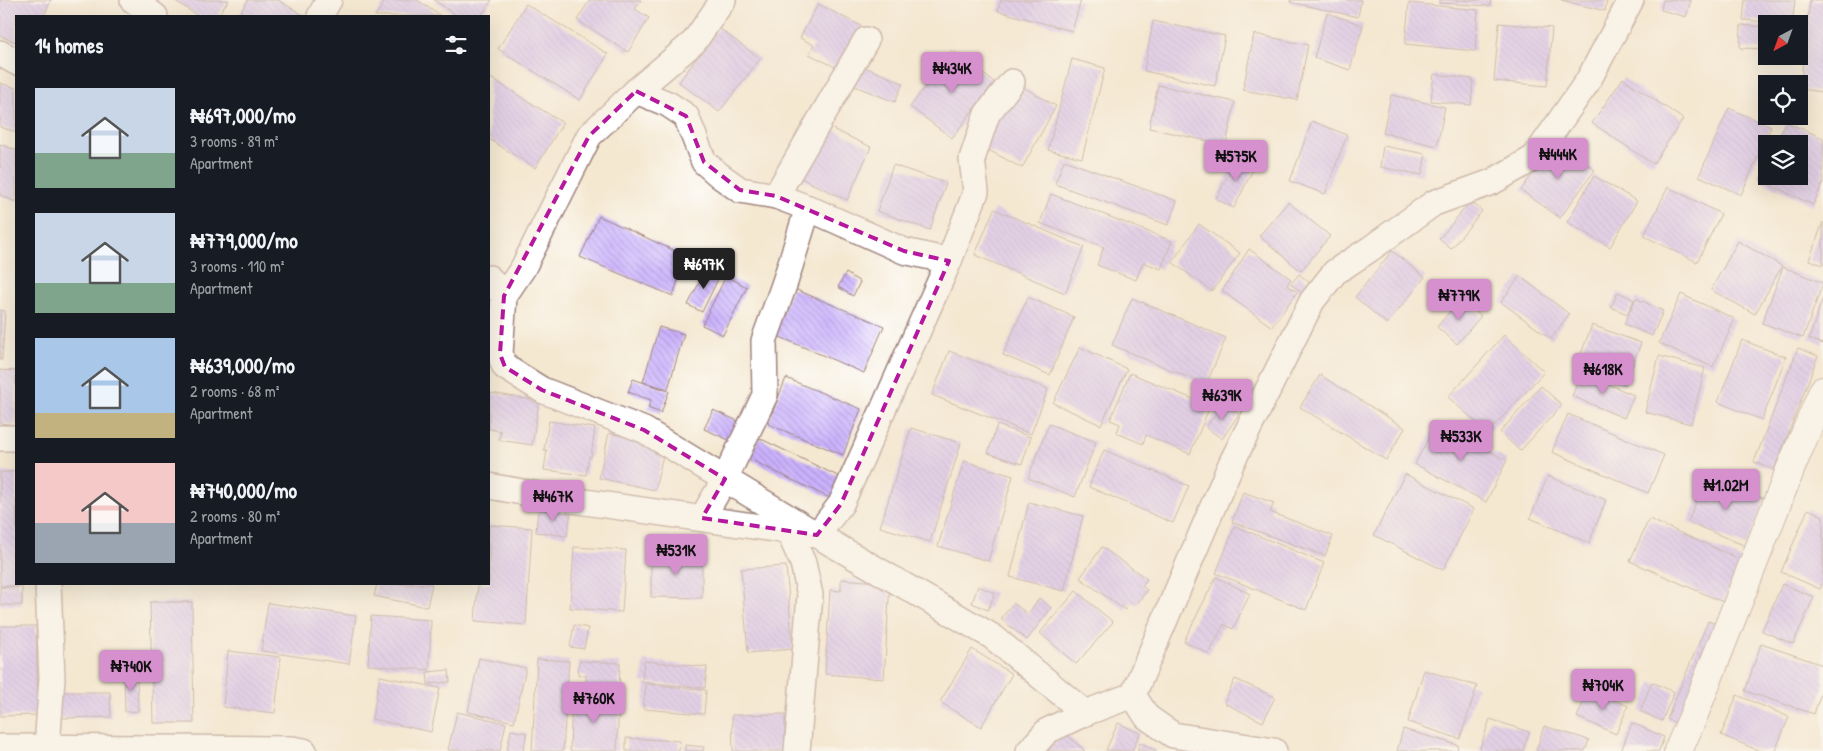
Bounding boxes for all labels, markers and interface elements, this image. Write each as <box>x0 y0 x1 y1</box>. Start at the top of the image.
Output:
north arrow <box>1758 15 1808 65</box>
map controls <box>1758 15 1808 185</box>
text: 14 homes <box>35 31 103 60</box>
icon: filters <box>442 31 470 59</box>
pin: ₦434K <box>917 52 987 94</box>
text: ₦434K <box>932 57 972 79</box>
button: locate <box>1758 75 1808 125</box>
text: ₦697,000/mo <box>190 101 296 130</box>
icon: home <box>75 108 135 168</box>
text: 3 rooms · 89 m² <box>190 130 279 152</box>
button: layers <box>1758 135 1808 185</box>
pin: ₦444K <box>1523 138 1593 180</box>
pin: ₦575K <box>1201 140 1271 182</box>
text: ₦444K <box>1539 143 1577 165</box>
text: ₦575K <box>1215 145 1257 167</box>
text: Apartment <box>190 152 253 174</box>
text: ₦779,000/mo <box>190 226 298 255</box>
icon: home <box>75 233 135 293</box>
pin: ₦697K <box>669 248 739 290</box>
text: ₦697K <box>684 253 724 275</box>
text: 3 rooms · 110 m² <box>190 255 285 277</box>
text: Apartment <box>190 277 253 299</box>
pin: ₦779K <box>1424 278 1494 321</box>
text: ₦779K <box>1438 284 1480 306</box>
text: ₦639,000/mo <box>190 351 295 380</box>
pin: ₦618K <box>1568 352 1638 395</box>
icon: home <box>75 358 135 418</box>
text: ₦618K <box>1583 358 1623 380</box>
pin: ₦639K <box>1187 378 1257 421</box>
text: 2 rooms · 68 m² <box>190 380 279 402</box>
text: ₦639K <box>1202 384 1242 406</box>
text: Apartment <box>190 402 253 424</box>
pin: ₦533K <box>1426 420 1496 462</box>
text: ₦533K <box>1440 425 1482 447</box>
pin: ₦1.02M <box>1685 468 1767 511</box>
text: ₦1.02M <box>1704 474 1748 496</box>
text: ₦740,000/mo <box>190 476 297 505</box>
pin: ₦467K <box>518 480 588 522</box>
icon: home <box>75 483 135 543</box>
text: ₦467K <box>533 485 573 507</box>
text: 2 rooms · 80 m² <box>190 505 280 527</box>
text: Apartment <box>190 527 253 549</box>
pin: ₦531K <box>641 534 711 576</box>
text: ₦531K <box>656 539 696 561</box>
pin: ₦740K <box>96 650 166 692</box>
text: ₦740K <box>110 655 152 677</box>
pin: ₦704K <box>1568 668 1638 711</box>
text: ₦704K <box>1582 674 1624 696</box>
pin: ₦760K <box>559 682 629 724</box>
text: ₦760K <box>573 687 615 709</box>

